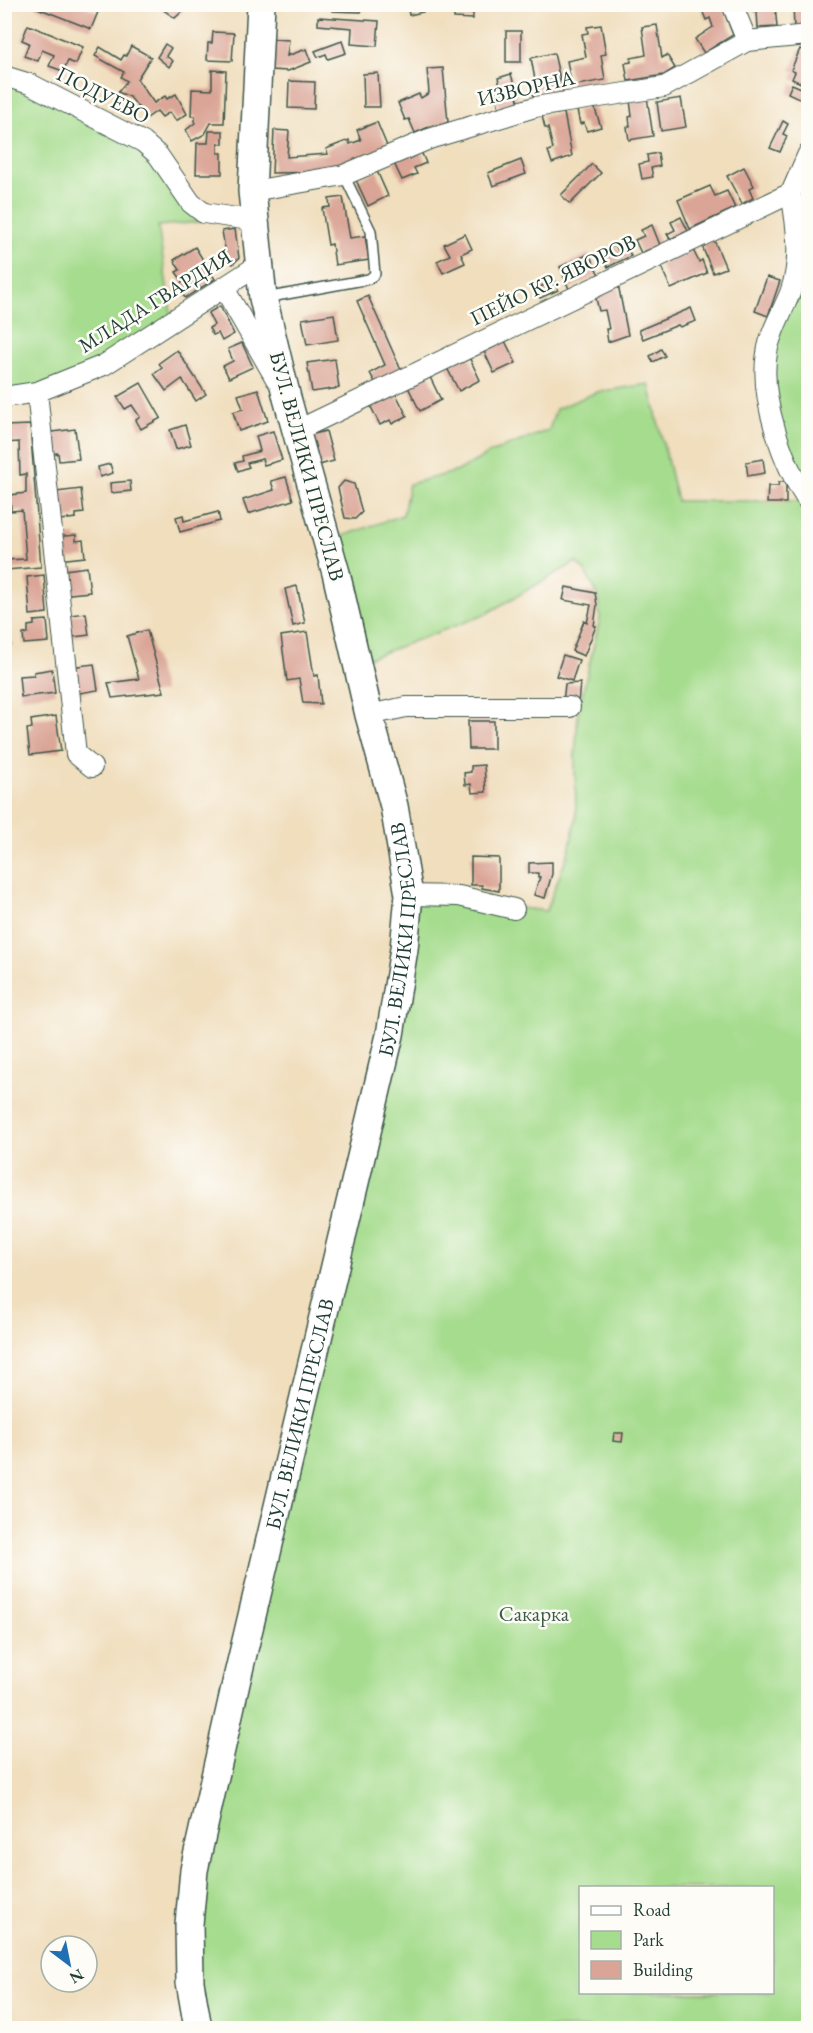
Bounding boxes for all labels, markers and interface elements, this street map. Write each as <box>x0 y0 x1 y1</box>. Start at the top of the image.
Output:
street label: ПОДУЕВО <box>52 60 154 130</box>
street label: ИЗВОРНА <box>475 63 578 112</box>
street label: ПЕЙО КР. ЯВОРОВ <box>465 228 640 331</box>
street label: МЛАДА ГВАРДИЯ <box>73 243 236 359</box>
street label: БУЛ. ВЕЛИКИ ПРЕСЛАВ <box>264 348 351 584</box>
street label: БУЛ. ВЕЛИКИ ПРЕСЛАВ <box>371 820 422 1059</box>
street label: БУЛ. ВЕЛИКИ ПРЕСЛАВ <box>259 1296 340 1532</box>
park label: Сакарка <box>499 1600 570 1627</box>
legend <box>579 1886 774 1994</box>
text: Road <box>633 1898 672 1921</box>
text: Park <box>633 1928 664 1951</box>
north arrow <box>39 1934 99 1994</box>
text: Building <box>633 1958 693 1981</box>
text: N <box>66 1964 88 1989</box>

